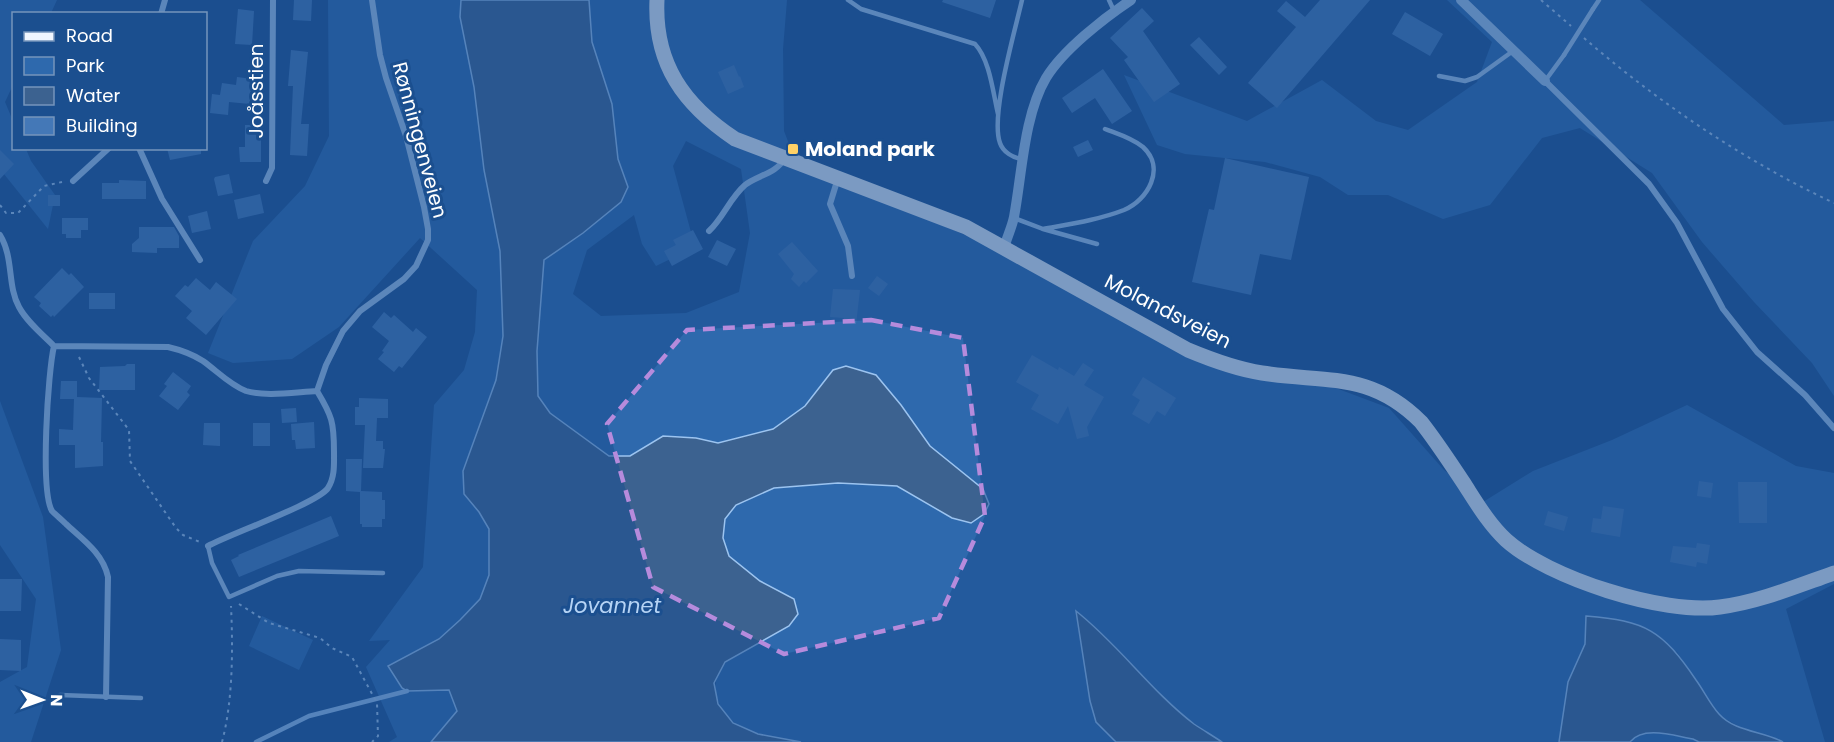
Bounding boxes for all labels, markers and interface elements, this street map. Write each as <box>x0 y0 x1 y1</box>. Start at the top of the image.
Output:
legend <box>12 12 207 150</box>
text: Road <box>66 23 113 48</box>
street label: Joåsstien <box>242 43 270 139</box>
text: Park <box>66 53 105 78</box>
street label: Rønningenveien <box>386 59 454 221</box>
text: Water <box>66 83 120 108</box>
text: Building <box>66 113 138 138</box>
place label: Moland park <box>805 135 936 163</box>
marker: Moland park <box>786 142 800 156</box>
street label: Molandsveien <box>1100 267 1236 355</box>
water label: Jovannet <box>563 591 661 620</box>
north arrow <box>12 670 72 730</box>
text: N <box>45 694 68 706</box>

